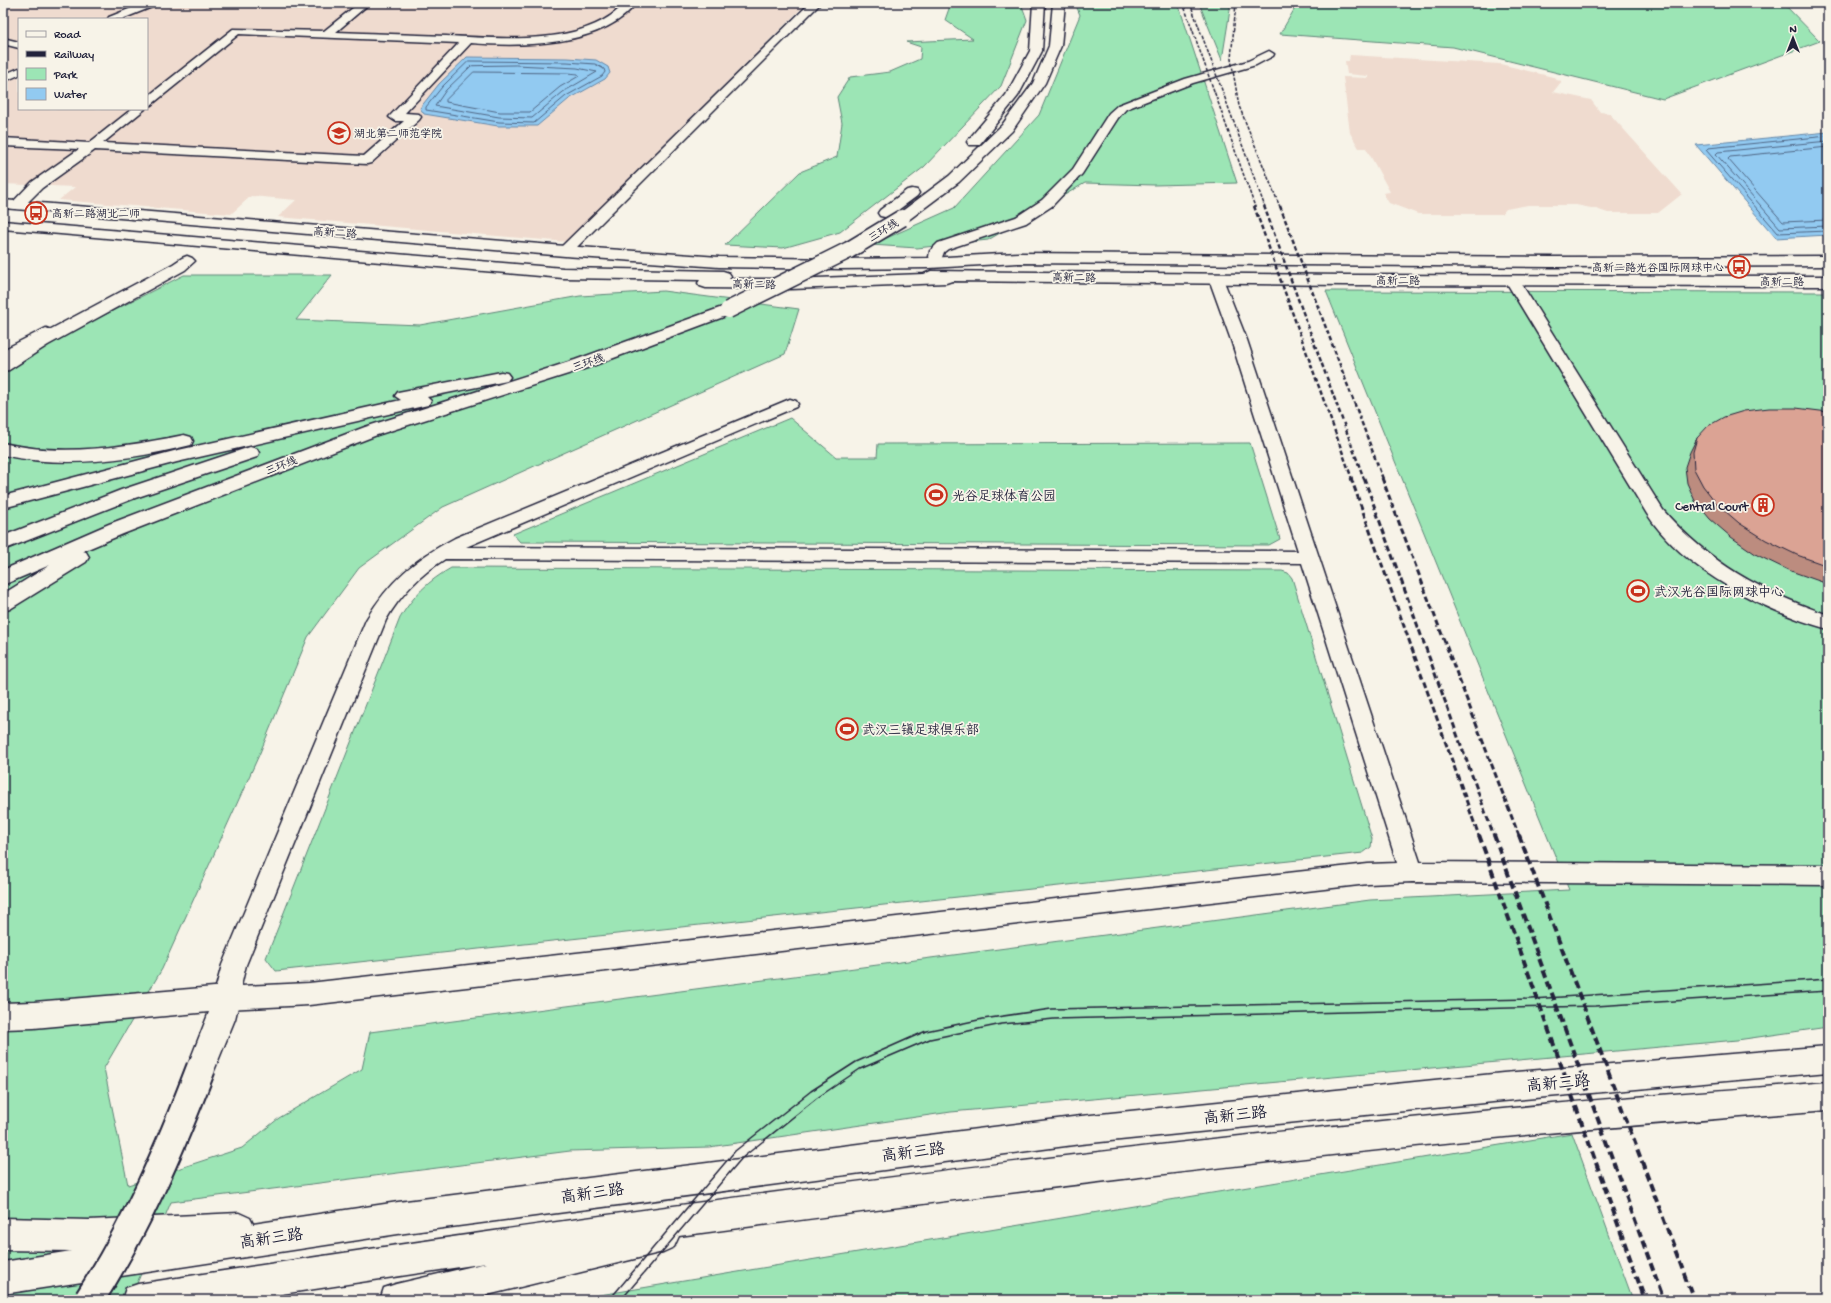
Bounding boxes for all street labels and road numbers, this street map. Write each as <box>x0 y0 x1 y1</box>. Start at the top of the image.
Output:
street label: 三环线 <box>866 217 901 245</box>
street label: 高新二路 <box>312 225 357 242</box>
street label: 高新二路 <box>1052 272 1096 285</box>
street label: 高新二路 <box>1376 275 1420 288</box>
street label: 高新二路 <box>1760 276 1804 289</box>
street label: 高新二路 <box>732 279 776 292</box>
street label: 三环线 <box>571 352 606 375</box>
street label: 三环线 <box>264 454 299 478</box>
street label: 高新三路 <box>1525 1071 1591 1098</box>
street label: 高新三路 <box>1202 1103 1268 1130</box>
street label: 高新三路 <box>880 1139 946 1168</box>
street label: 高新三路 <box>559 1180 626 1209</box>
street label: 高新三路 <box>238 1225 305 1254</box>

